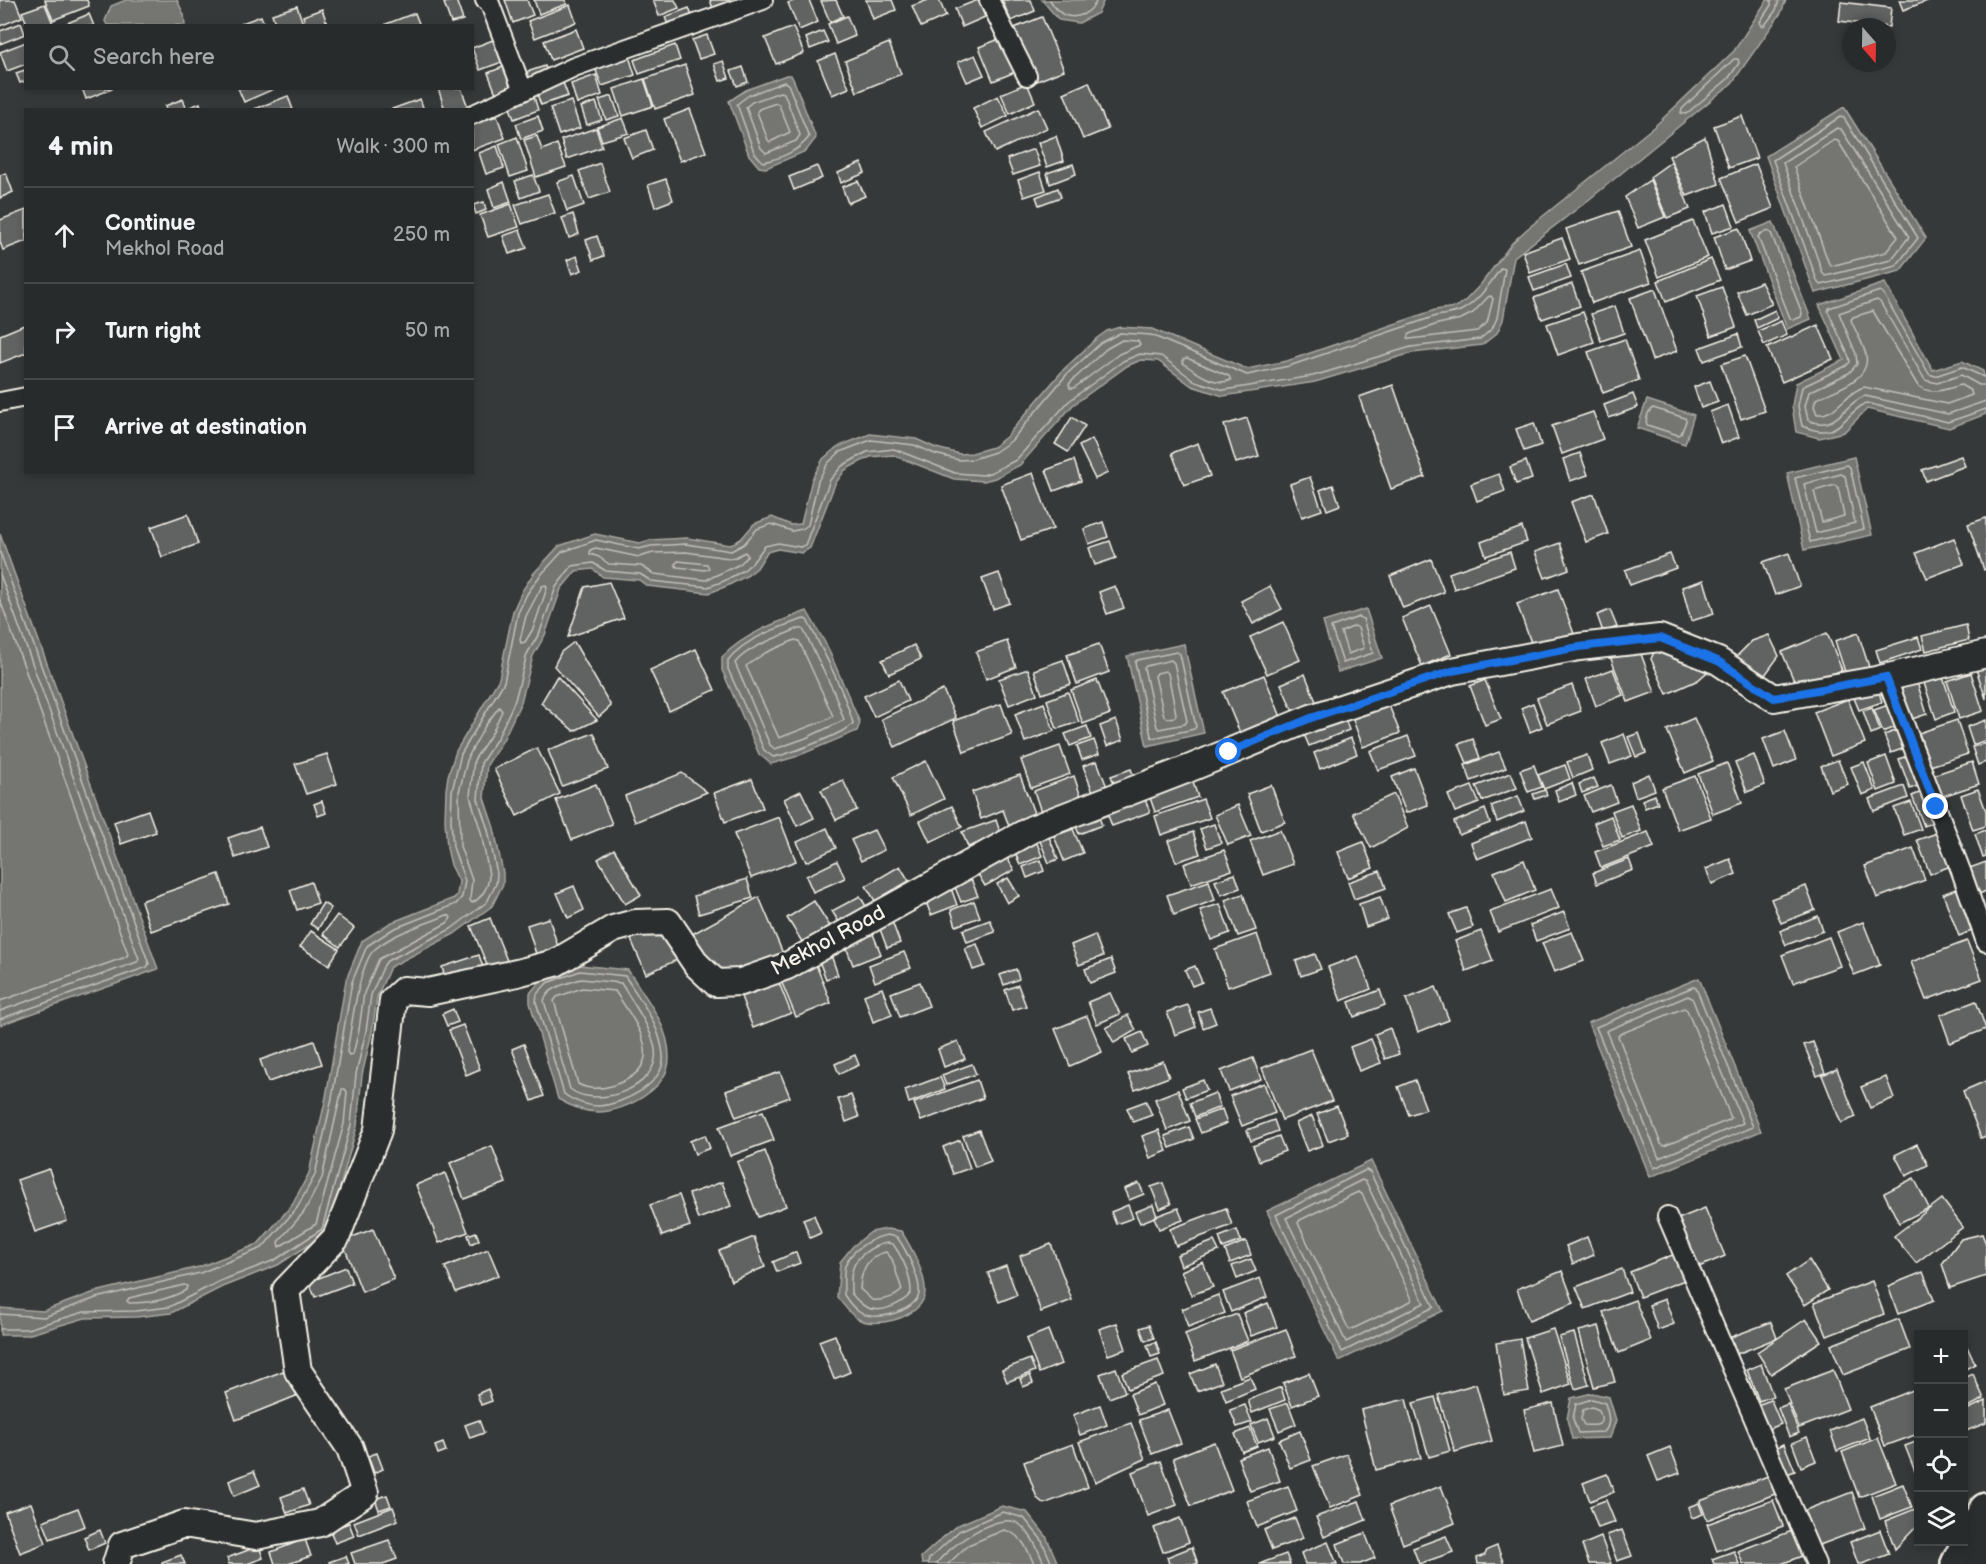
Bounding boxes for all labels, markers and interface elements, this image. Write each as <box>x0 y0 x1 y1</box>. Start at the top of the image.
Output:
north arrow <box>1842 18 1896 72</box>
search box <box>24 24 474 90</box>
icon: search <box>45 41 78 74</box>
text: Search here <box>93 44 215 71</box>
text: 4 min <box>48 132 113 163</box>
text: Walk · 300 m <box>337 135 450 159</box>
text: Continue <box>105 210 195 237</box>
icon: ahead <box>48 219 81 252</box>
text: 250 m <box>393 223 450 247</box>
text: Mekhol Road <box>105 237 225 261</box>
icon: right <box>48 315 81 348</box>
text: Turn right <box>105 318 201 345</box>
text: 50 m <box>405 319 450 343</box>
icon: arrive <box>48 411 81 444</box>
text: Arrive at destination <box>105 414 307 441</box>
route start <box>1215 738 1241 764</box>
route end <box>1922 793 1948 819</box>
street label: Mekhol Road <box>767 900 890 981</box>
map controls <box>1914 1330 1968 1546</box>
button: + <box>1914 1330 1968 1384</box>
button: − <box>1914 1384 1968 1438</box>
button: locate <box>1914 1438 1968 1492</box>
button: layers <box>1914 1492 1968 1546</box>

